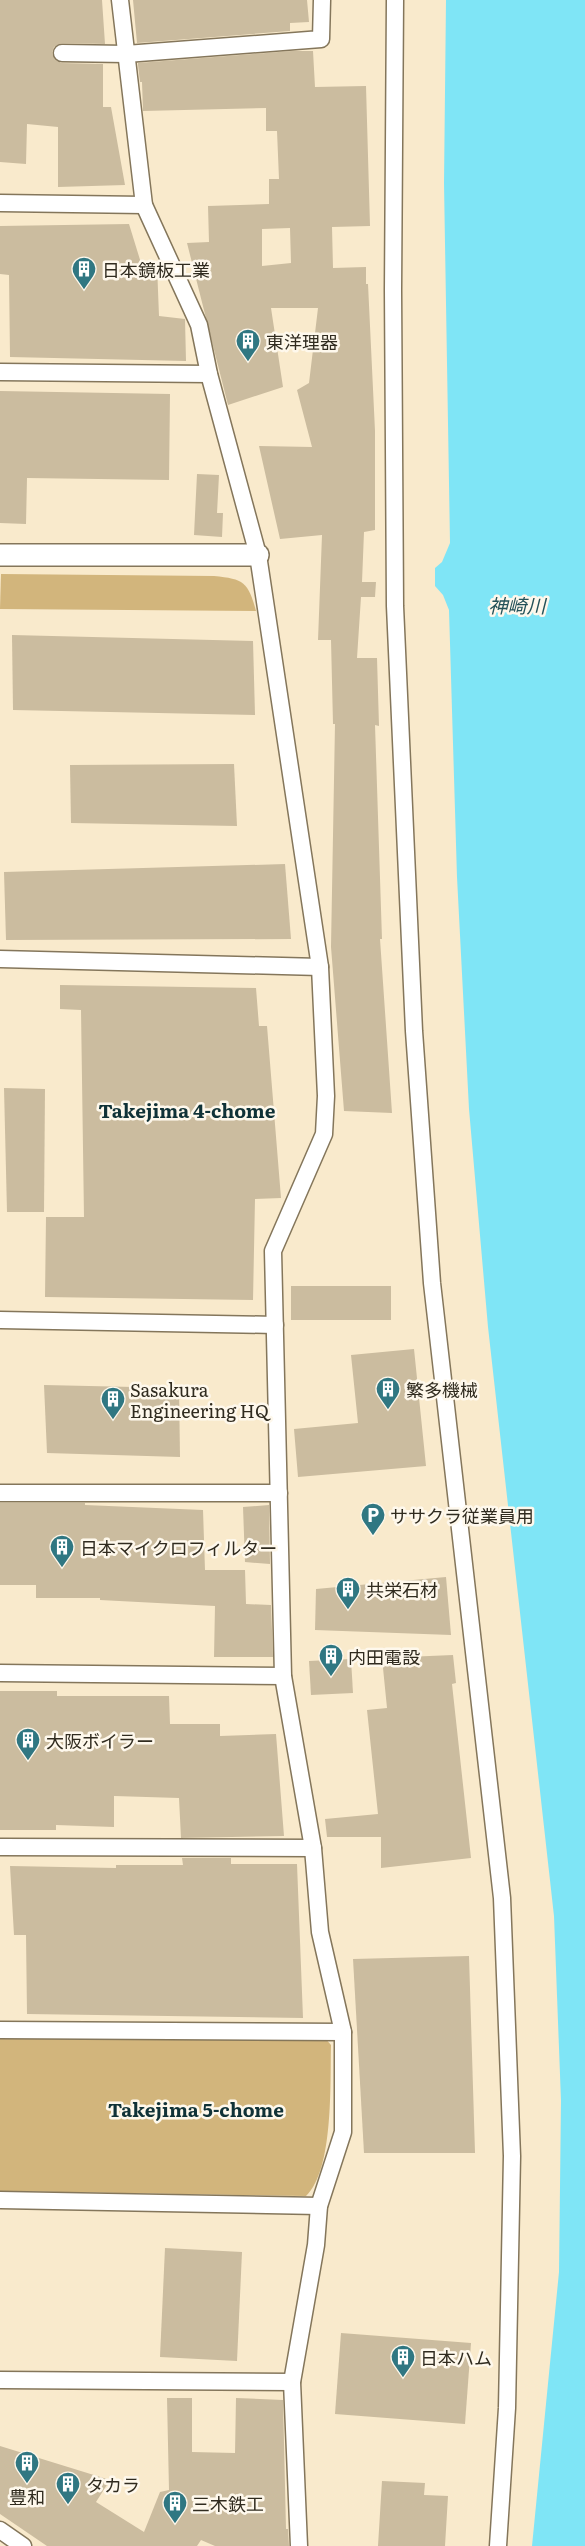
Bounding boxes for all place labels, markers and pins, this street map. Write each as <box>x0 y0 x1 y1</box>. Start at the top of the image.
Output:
building icon: 日本鏡板工業 <box>71 256 97 290</box>
place label: 日本鏡板工業 <box>102 256 210 283</box>
building icon: 東洋理器 <box>235 328 261 362</box>
place label: 東洋理器 <box>266 328 338 355</box>
place label: Sasakura Engineering HQ <box>130 1376 271 1424</box>
building icon: 繁多機械 <box>375 1376 401 1410</box>
place label: 繁多機械 <box>406 1376 478 1403</box>
building icon: Sasakura Engineering HQ <box>100 1386 126 1420</box>
parking icon: ササクラ従業員用 <box>360 1502 386 1536</box>
place label: ササクラ従業員用 <box>390 1502 534 1529</box>
building icon: 日本マイクロフィルター <box>49 1534 75 1568</box>
place label: 日本マイクロフィルター <box>80 1534 277 1561</box>
building icon: 共栄石材 <box>335 1576 361 1610</box>
place label: 共栄石材 <box>366 1576 438 1603</box>
building icon: 内田電設 <box>318 1643 344 1677</box>
place label: 内田電設 <box>348 1643 420 1670</box>
building icon: 大阪ボイラー <box>15 1727 41 1761</box>
place label: 大阪ボイラー <box>46 1727 154 1754</box>
building icon: 日本ハム <box>390 2344 416 2378</box>
place label: 日本ハム <box>420 2344 492 2371</box>
building icon: 豊和 <box>14 2450 40 2484</box>
building icon: タカラ <box>55 2471 81 2505</box>
place label: タカラ <box>86 2471 140 2498</box>
place label: 豊和 <box>9 2483 45 2510</box>
building icon: 三木鉄工 <box>162 2490 188 2524</box>
place label: 三木鉄工 <box>192 2490 264 2517</box>

